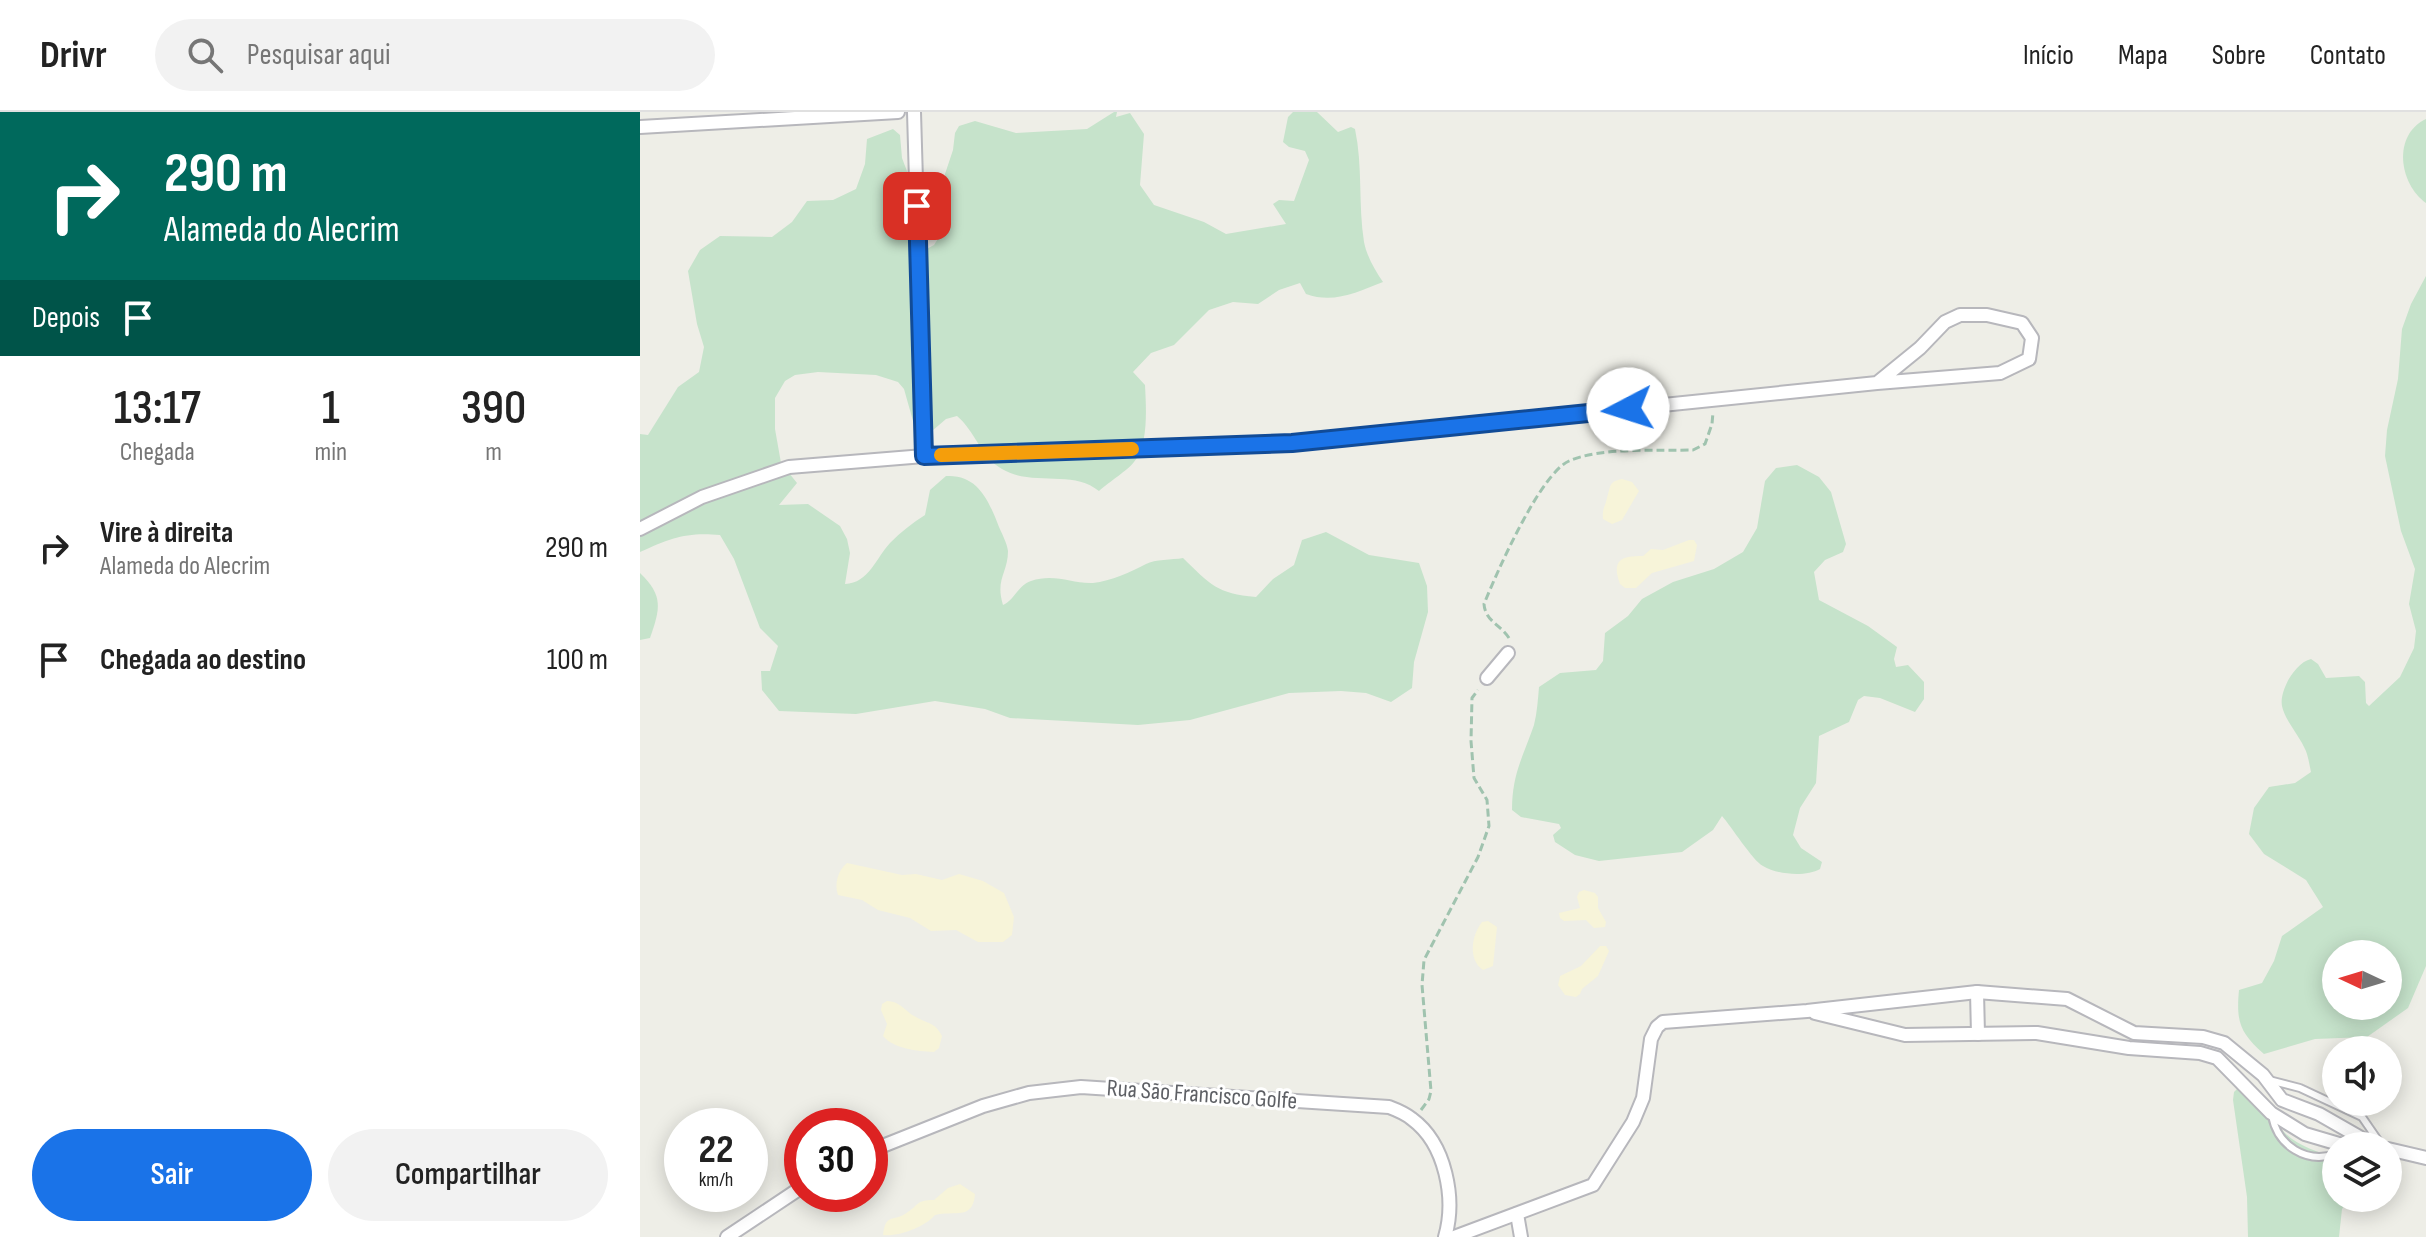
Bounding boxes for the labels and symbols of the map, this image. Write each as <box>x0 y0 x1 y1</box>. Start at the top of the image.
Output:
pin <box>883 172 951 240</box>
position arrow <box>1586 367 1670 451</box>
north arrow <box>2322 940 2402 1020</box>
street label: Rua São Francisco Golfe <box>1106 1073 1298 1116</box>
speed limit sign: 30 <box>784 1108 888 1212</box>

